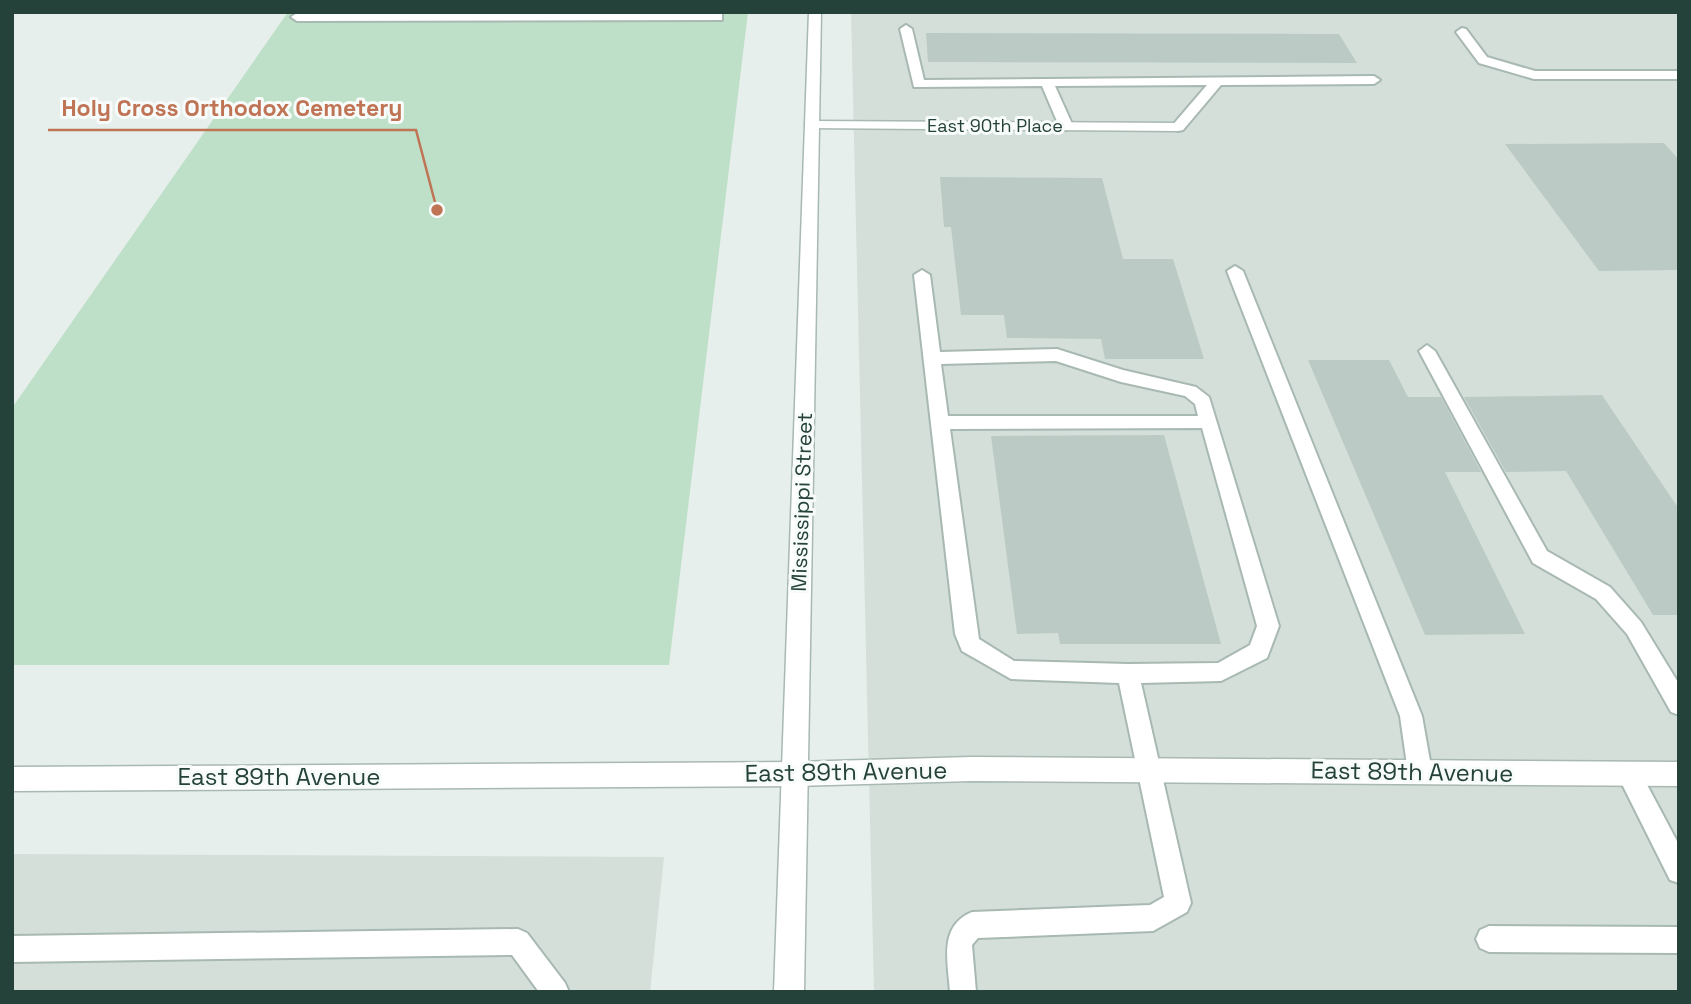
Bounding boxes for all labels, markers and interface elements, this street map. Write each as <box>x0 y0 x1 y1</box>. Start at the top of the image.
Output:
callout: Holy Cross Orthodox Cemetery <box>48 86 416 130</box>
text: Holy Cross Orthodox Cemetery <box>62 93 402 123</box>
street label: East 90th Place <box>927 114 1063 137</box>
street label: Mississippi Street <box>785 412 818 592</box>
street label: East 89th Avenue <box>744 754 948 789</box>
street label: East 89th Avenue <box>1310 754 1514 789</box>
street label: East 89th Avenue <box>178 761 380 792</box>

